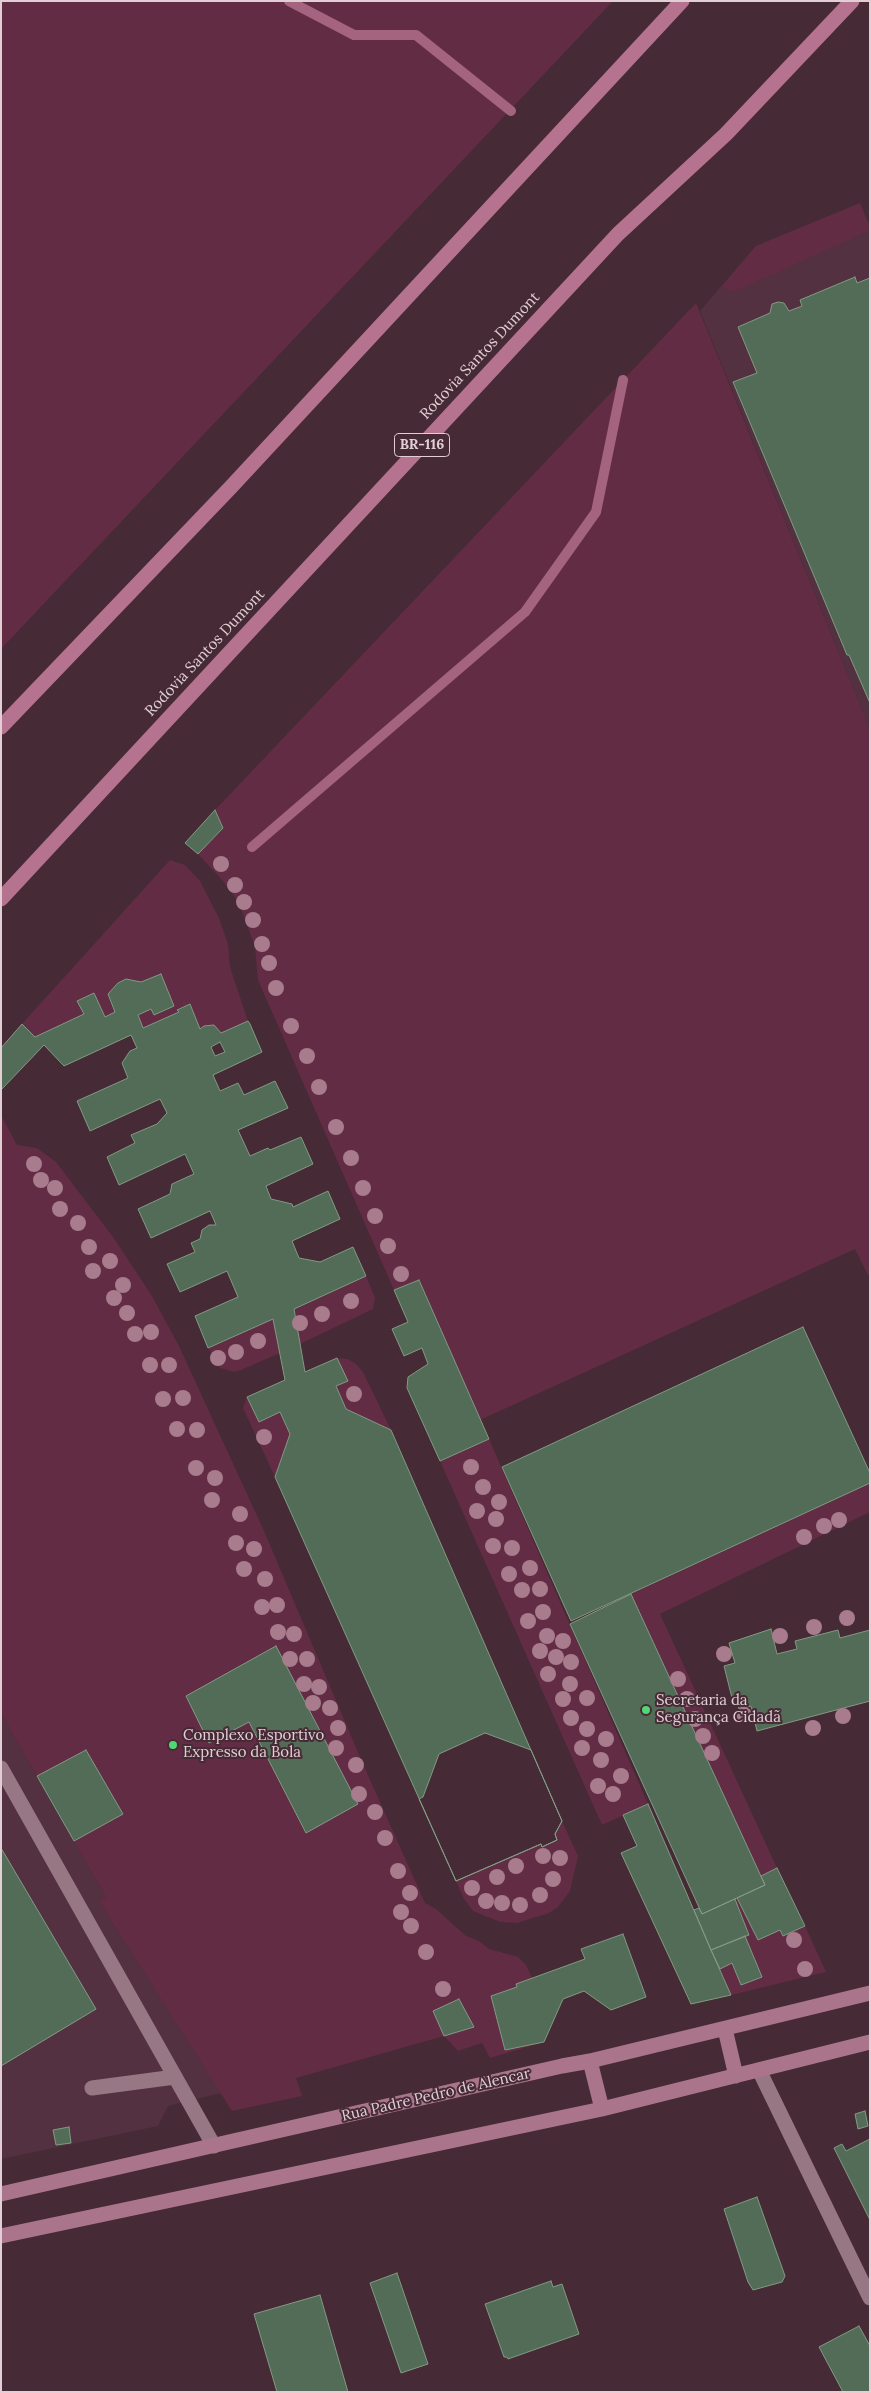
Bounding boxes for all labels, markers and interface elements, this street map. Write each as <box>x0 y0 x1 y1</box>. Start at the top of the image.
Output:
street label: Rodovia Santos Dumont <box>416 289 544 423</box>
road number: BR-116 <box>394 434 450 456</box>
street label: Rodovia Santos Dumont <box>141 586 269 720</box>
place label: Secretaria da Segurança Cidadã <box>656 1692 781 1727</box>
marker: Secretaria da Segurança Cidadã <box>640 1704 652 1716</box>
place label: Complexo Esportivo Expresso da Bola <box>183 1727 324 1762</box>
marker: Complexo Esportivo Expresso da Bola <box>167 1739 179 1751</box>
street label: Rua Padre Pedro de Alencar <box>340 2064 532 2126</box>

